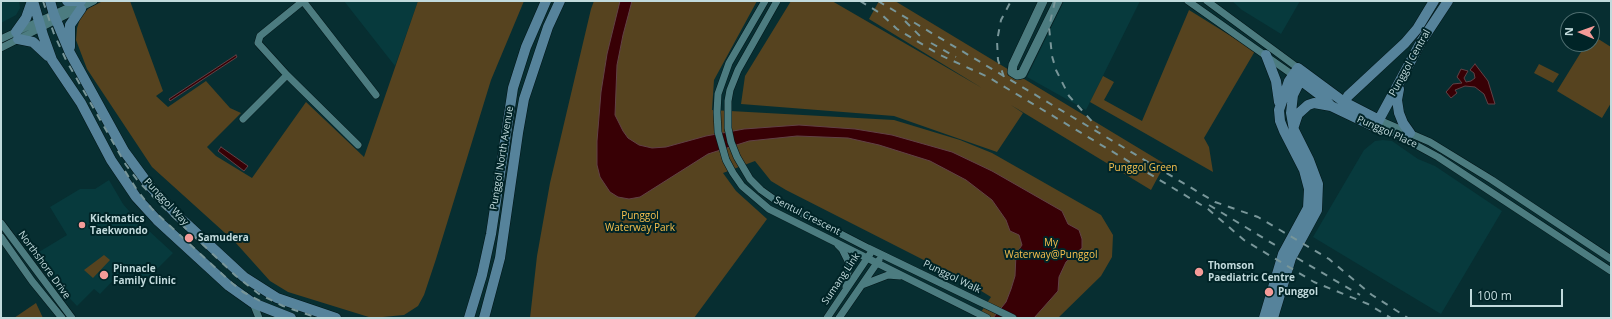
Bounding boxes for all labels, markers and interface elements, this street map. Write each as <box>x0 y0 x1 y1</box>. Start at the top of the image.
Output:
north arrow <box>1560 12 1600 52</box>
text: N <box>1561 27 1576 36</box>
street label: Punggol Central <box>1387 28 1433 98</box>
street label: Punggol North Avenue <box>488 105 516 211</box>
street label: Punggol Place <box>1355 113 1419 151</box>
park label: Punggol Green <box>1109 162 1177 174</box>
street label: Punggol Way <box>141 176 191 228</box>
street label: Sentul Crescent <box>772 194 842 238</box>
park label: Punggol Waterway Park <box>605 210 675 234</box>
place label: Kickmatics Taekwondo <box>90 213 148 236</box>
marker: Kickmatics Taekwondo <box>77 220 87 230</box>
street label: Northshore Drive <box>15 229 73 301</box>
marker: Samudera <box>183 232 195 244</box>
place label: Samudera <box>198 232 249 244</box>
park label: My Waterway@Punggol <box>1004 237 1098 260</box>
street label: Sumang Link <box>819 251 863 307</box>
street label: Punggol Walk <box>921 258 983 296</box>
place label: Thomson Paediatric Centre <box>1208 260 1295 284</box>
place label: Pinnacle Family Clinic <box>113 263 176 286</box>
marker: Thomson Paediatric Centre <box>1193 266 1205 278</box>
marker: Pinnacle Family Clinic <box>98 269 110 281</box>
scale bar <box>1472 281 1565 307</box>
marker: Punggol <box>1263 286 1275 298</box>
place label: Punggol <box>1278 286 1318 298</box>
text: 100 m <box>1477 287 1512 304</box>

